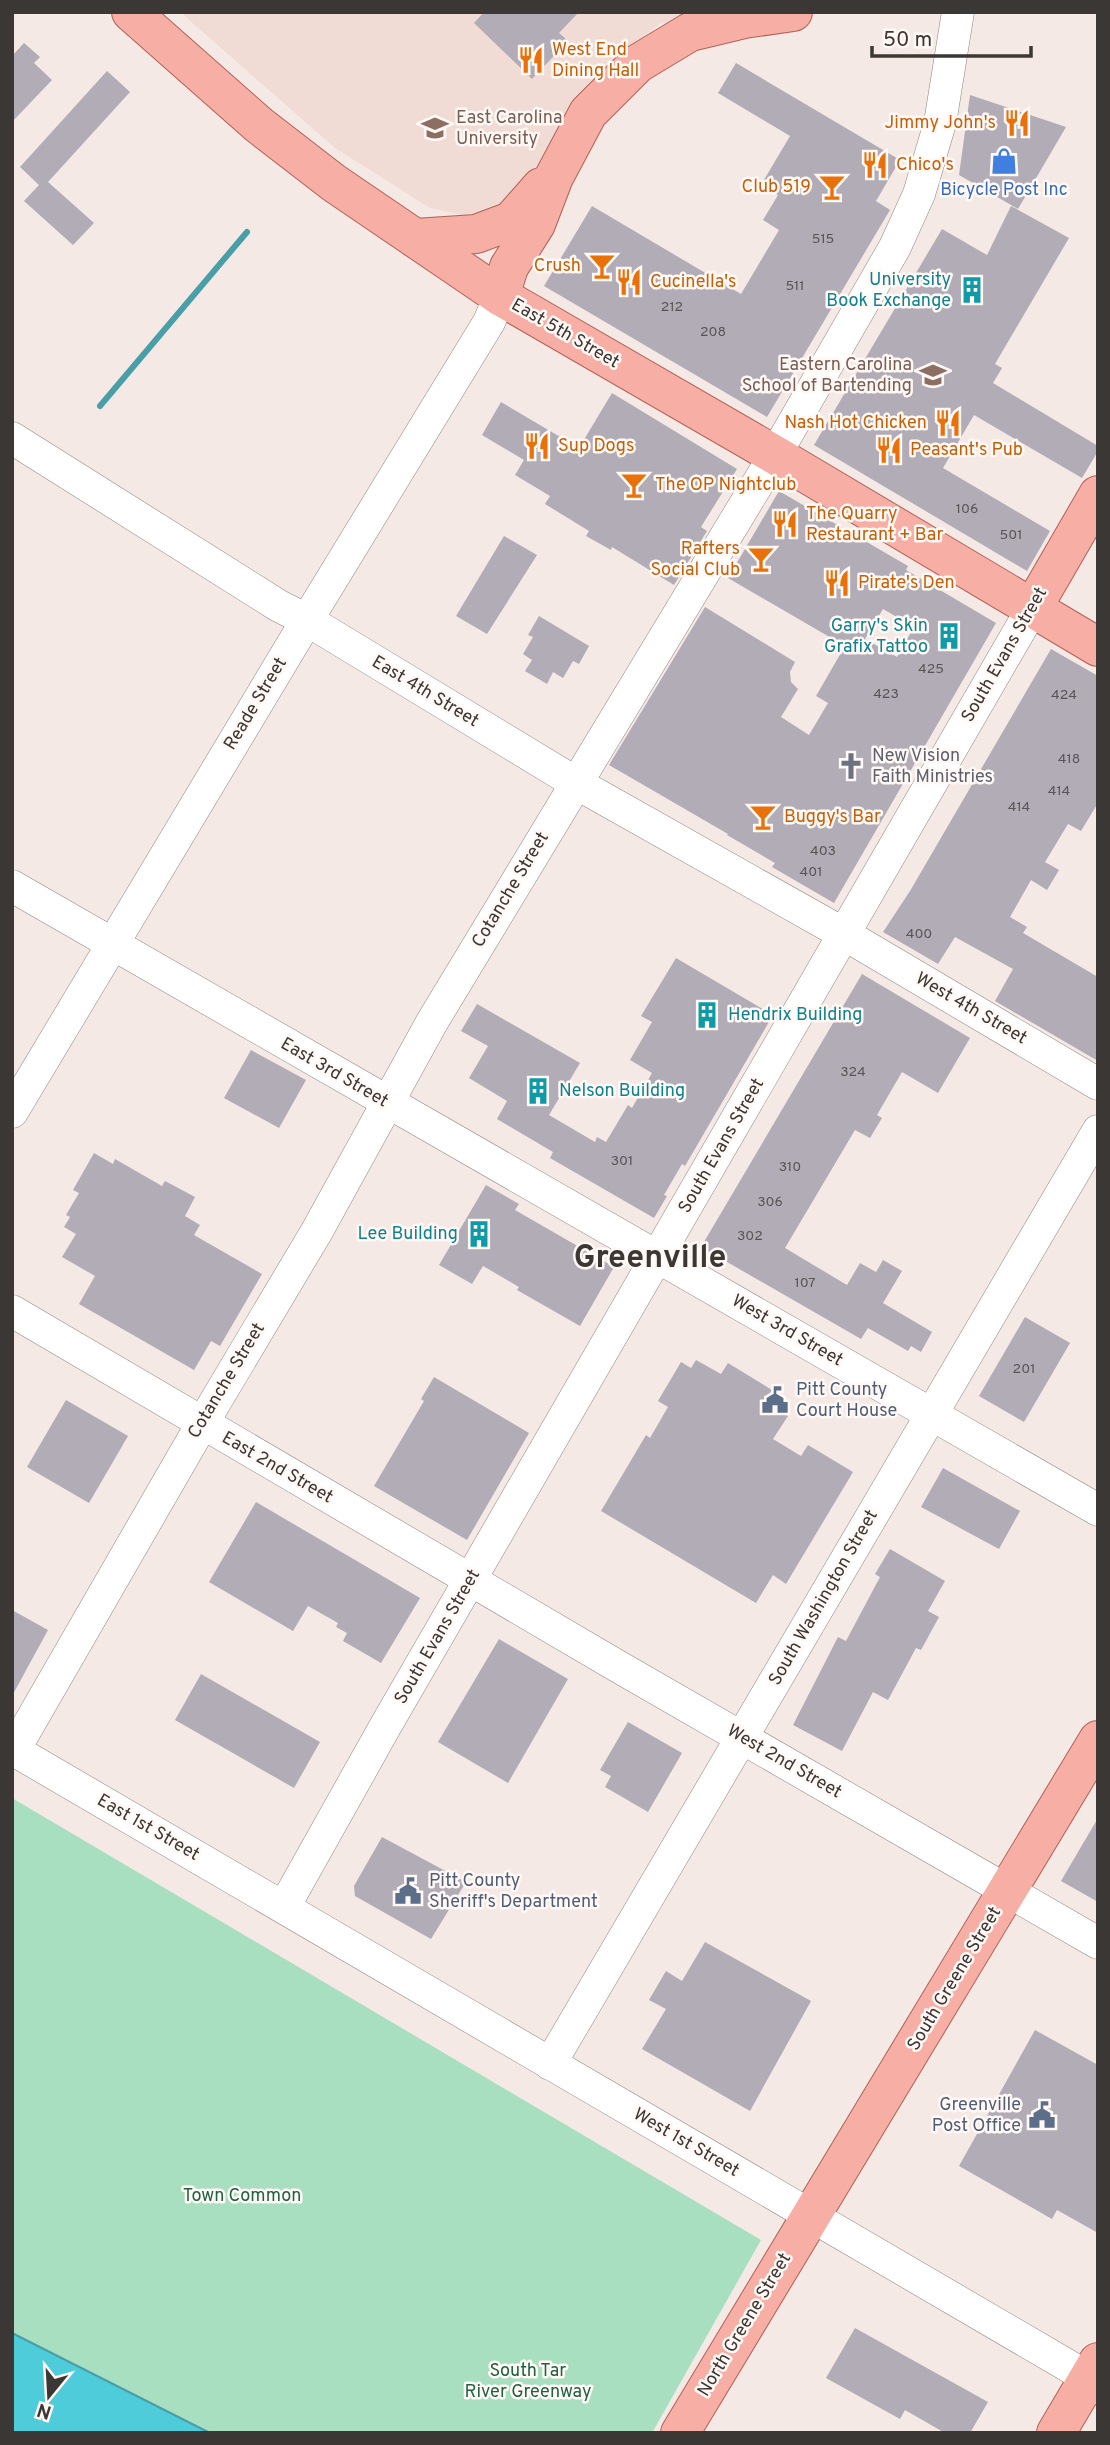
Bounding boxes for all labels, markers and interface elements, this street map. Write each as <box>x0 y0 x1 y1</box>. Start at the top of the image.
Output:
scale bar <box>872 14 1031 58</box>
text: 50 m <box>883 27 932 54</box>
place label: West End Dining Hall <box>552 39 639 83</box>
restaurant icon: West End Dining Hall <box>516 45 546 75</box>
place label: East Carolina University <box>456 107 562 151</box>
restaurant icon: Jimmy John's <box>1002 108 1032 138</box>
place label: Jimmy John's <box>884 112 996 135</box>
school or university icon: East Carolina University <box>420 113 450 143</box>
shop icon: Bicycle Post Inc <box>989 146 1019 176</box>
restaurant icon: Chico's <box>860 150 890 180</box>
place label: Chico's <box>896 154 954 177</box>
bar icon: Club 519 <box>817 172 847 202</box>
place label: Club 519 <box>742 176 811 199</box>
place label: Bicycle Post Inc <box>940 179 1068 202</box>
house number: 515 <box>812 231 834 248</box>
bar icon: Crush <box>587 251 617 281</box>
place label: Crush <box>534 255 581 278</box>
restaurant icon: Cucinella's <box>614 267 644 297</box>
place label: University Book Exchange <box>826 269 951 313</box>
place label: Cucinella's <box>650 271 737 294</box>
building icon: University Book Exchange <box>957 275 987 305</box>
house number: 511 <box>785 278 805 295</box>
street label: East 5th Street <box>507 294 623 374</box>
house number: 212 <box>661 299 683 316</box>
house number: 208 <box>700 324 726 341</box>
place label: Eastern Carolina School of Bartending <box>742 354 912 398</box>
school or university icon: Eastern Carolina School of Bartending <box>918 360 948 390</box>
restaurant icon: Nash Hot Chicken <box>933 408 963 438</box>
place label: Nash Hot Chicken <box>785 412 927 435</box>
restaurant icon: Sup Dogs <box>522 431 552 461</box>
place label: Sup Dogs <box>558 435 634 458</box>
restaurant icon: Peasant's Pub <box>874 435 904 465</box>
place label: Peasant's Pub <box>910 439 1023 462</box>
bar icon: The OP Nightclub <box>619 470 649 500</box>
place label: The OP Nightclub <box>655 474 796 497</box>
house number: 106 <box>956 501 978 518</box>
place label: The Quarry Restaurant + Bar <box>806 503 943 547</box>
restaurant icon: The Quarry Restaurant + Bar <box>770 509 800 539</box>
house number: 501 <box>1000 527 1022 544</box>
place label: Rafters Social Club <box>651 538 740 582</box>
bar icon: Rafters Social Club <box>746 544 776 574</box>
restaurant icon: Pirate's Den <box>822 568 852 598</box>
place label: Pirate's Den <box>858 572 955 595</box>
street label: South Evans Street <box>957 583 1053 727</box>
place label: Garry's Skin Grafix Tattoo <box>824 615 928 659</box>
building icon: Garry's Skin Grafix Tattoo <box>934 621 964 651</box>
street label: East 4th Street <box>367 651 483 733</box>
street label: Reade Street <box>219 653 293 755</box>
house number: 425 <box>918 661 944 678</box>
house number: 423 <box>873 686 899 703</box>
house number: 424 <box>1051 687 1077 704</box>
place label: New Vision Faith Ministries <box>872 745 993 789</box>
church icon: New Vision Faith Ministries <box>836 751 866 781</box>
house number: 418 <box>1058 751 1080 768</box>
house number: 414 <box>1048 783 1070 800</box>
house number: 414 <box>1008 799 1030 816</box>
bar icon: Buggy's Bar <box>748 802 778 832</box>
place label: Buggy's Bar <box>784 806 881 829</box>
street label: Cotanche Street <box>467 828 555 952</box>
house number: 403 <box>810 843 836 860</box>
house number: 401 <box>800 864 822 881</box>
house number: 400 <box>906 926 932 943</box>
street label: West 4th Street <box>911 968 1031 1050</box>
building icon: Hendrix Building <box>692 1000 722 1030</box>
place label: Hendrix Building <box>728 1004 863 1027</box>
street label: East 3rd Street <box>276 1033 392 1113</box>
house number: 324 <box>840 1064 866 1081</box>
street label: South Evans Street <box>674 1074 770 1218</box>
building icon: Nelson Building <box>523 1076 553 1106</box>
place label: Nelson Building <box>559 1080 685 1103</box>
house number: 301 <box>611 1153 633 1170</box>
house number: 310 <box>779 1159 801 1176</box>
house number: 306 <box>757 1194 783 1211</box>
building icon: Lee Building <box>464 1219 494 1249</box>
place label: Lee Building <box>358 1223 458 1246</box>
house number: 302 <box>737 1228 763 1245</box>
district label: Greenville <box>574 1239 726 1279</box>
house number: 107 <box>794 1275 816 1292</box>
street label: West 3rd Street <box>727 1290 847 1372</box>
street label: Cotanche Street <box>183 1319 271 1443</box>
house number: 201 <box>1013 1361 1035 1378</box>
place label: Pitt County Court House <box>796 1379 897 1423</box>
public building icon: Pitt County Court House <box>760 1385 790 1415</box>
street label: East 2nd Street <box>217 1427 337 1509</box>
street label: South Washington Street <box>764 1506 884 1690</box>
street label: South Evans Street <box>390 1565 486 1709</box>
street label: West 2nd Street <box>722 1720 846 1804</box>
street label: East 1st Street <box>93 1789 203 1867</box>
place label: Pitt County Sheriff's Department <box>429 1870 598 1914</box>
public building icon: Pitt County Sheriff's Department <box>393 1876 423 1906</box>
street label: South Greene Street <box>903 1903 1007 2055</box>
place label: Greenville Post Office <box>932 2094 1021 2138</box>
public building icon: Greenville Post Office <box>1027 2100 1057 2130</box>
street label: West 1st Street <box>629 2103 743 2183</box>
park label: Town Common <box>183 2185 301 2208</box>
street label: North Greene Street <box>693 2249 797 2401</box>
park label: South Tar River Greenway <box>464 2360 592 2404</box>
north arrow <box>14 2361 84 2431</box>
text: N <box>34 2397 55 2424</box>

